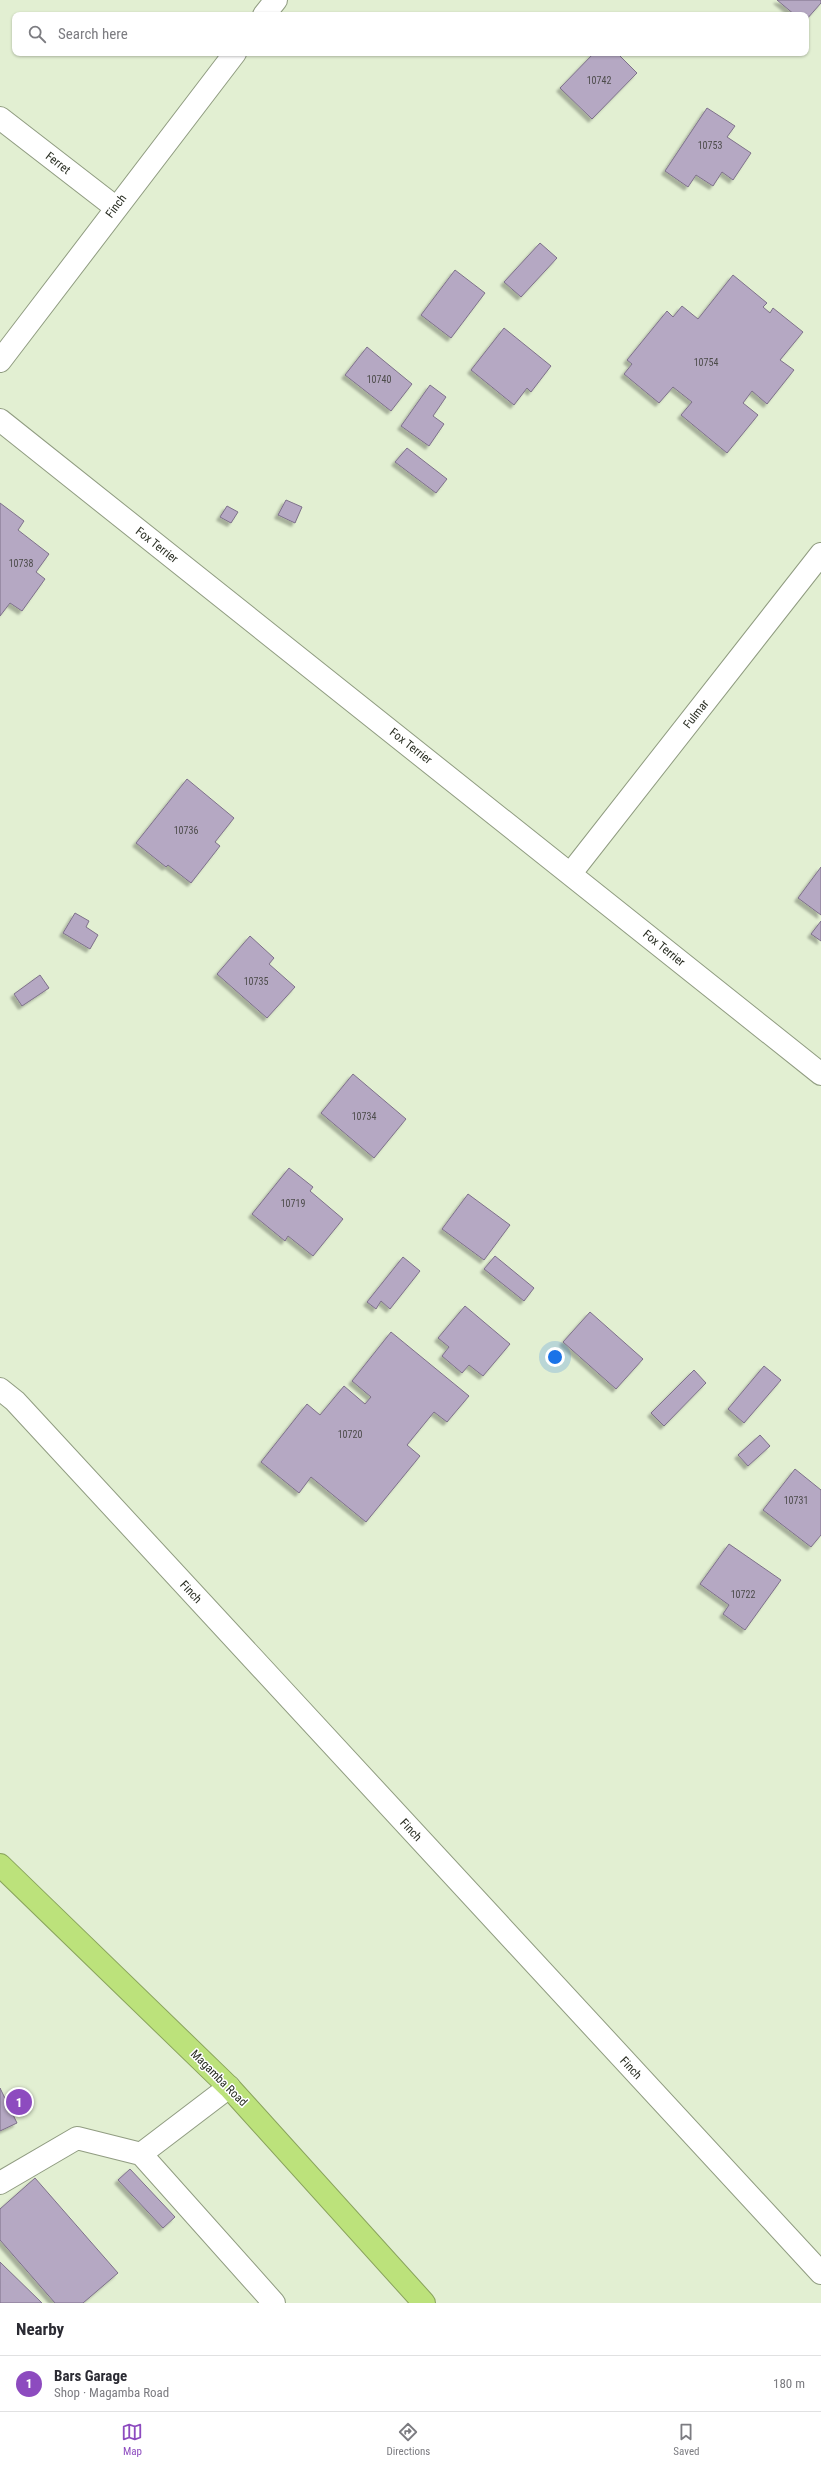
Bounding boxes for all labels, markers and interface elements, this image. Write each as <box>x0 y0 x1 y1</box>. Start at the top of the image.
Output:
search box <box>12 12 809 56</box>
icon: search <box>26 23 48 45</box>
text: Search here <box>58 25 128 43</box>
house number: 10742 <box>587 75 611 86</box>
house number: 10753 <box>698 140 722 151</box>
street label: Ferret <box>43 149 74 177</box>
street label: Finch <box>103 191 129 220</box>
house number: 10754 <box>694 357 718 368</box>
house number: 10740 <box>367 374 391 385</box>
street label: Fox Terrier <box>133 524 181 566</box>
house number: 10738 <box>9 558 33 569</box>
street label: Fulmar <box>680 697 712 731</box>
street label: Fox Terrier <box>387 725 435 767</box>
house number: 10736 <box>174 825 198 836</box>
street label: Fox Terrier <box>640 927 688 969</box>
house number: 10735 <box>244 976 268 987</box>
house number: 10734 <box>352 1111 376 1122</box>
house number: 10719 <box>281 1198 305 1209</box>
your location <box>545 1347 565 1367</box>
house number: 10720 <box>338 1429 362 1440</box>
house number: 10731 <box>784 1495 808 1506</box>
street label: Finch <box>177 1578 205 1606</box>
house number: 10722 <box>731 1589 755 1600</box>
street label: Finch <box>397 1816 425 1844</box>
street label: Magamba Road <box>188 2047 250 2109</box>
street label: Finch <box>617 2054 645 2082</box>
pin: 1 <box>6 2087 32 2117</box>
text: Nearby <box>16 2319 64 2339</box>
text: Bars Garage <box>54 2367 127 2385</box>
text: 1 <box>26 2376 32 2391</box>
text: 180 m <box>773 2376 805 2391</box>
text: Shop · Magamba Road <box>54 2385 169 2400</box>
tab: Map <box>121 2421 143 2458</box>
tab: Directions <box>386 2421 430 2458</box>
tab: Saved <box>673 2421 700 2458</box>

